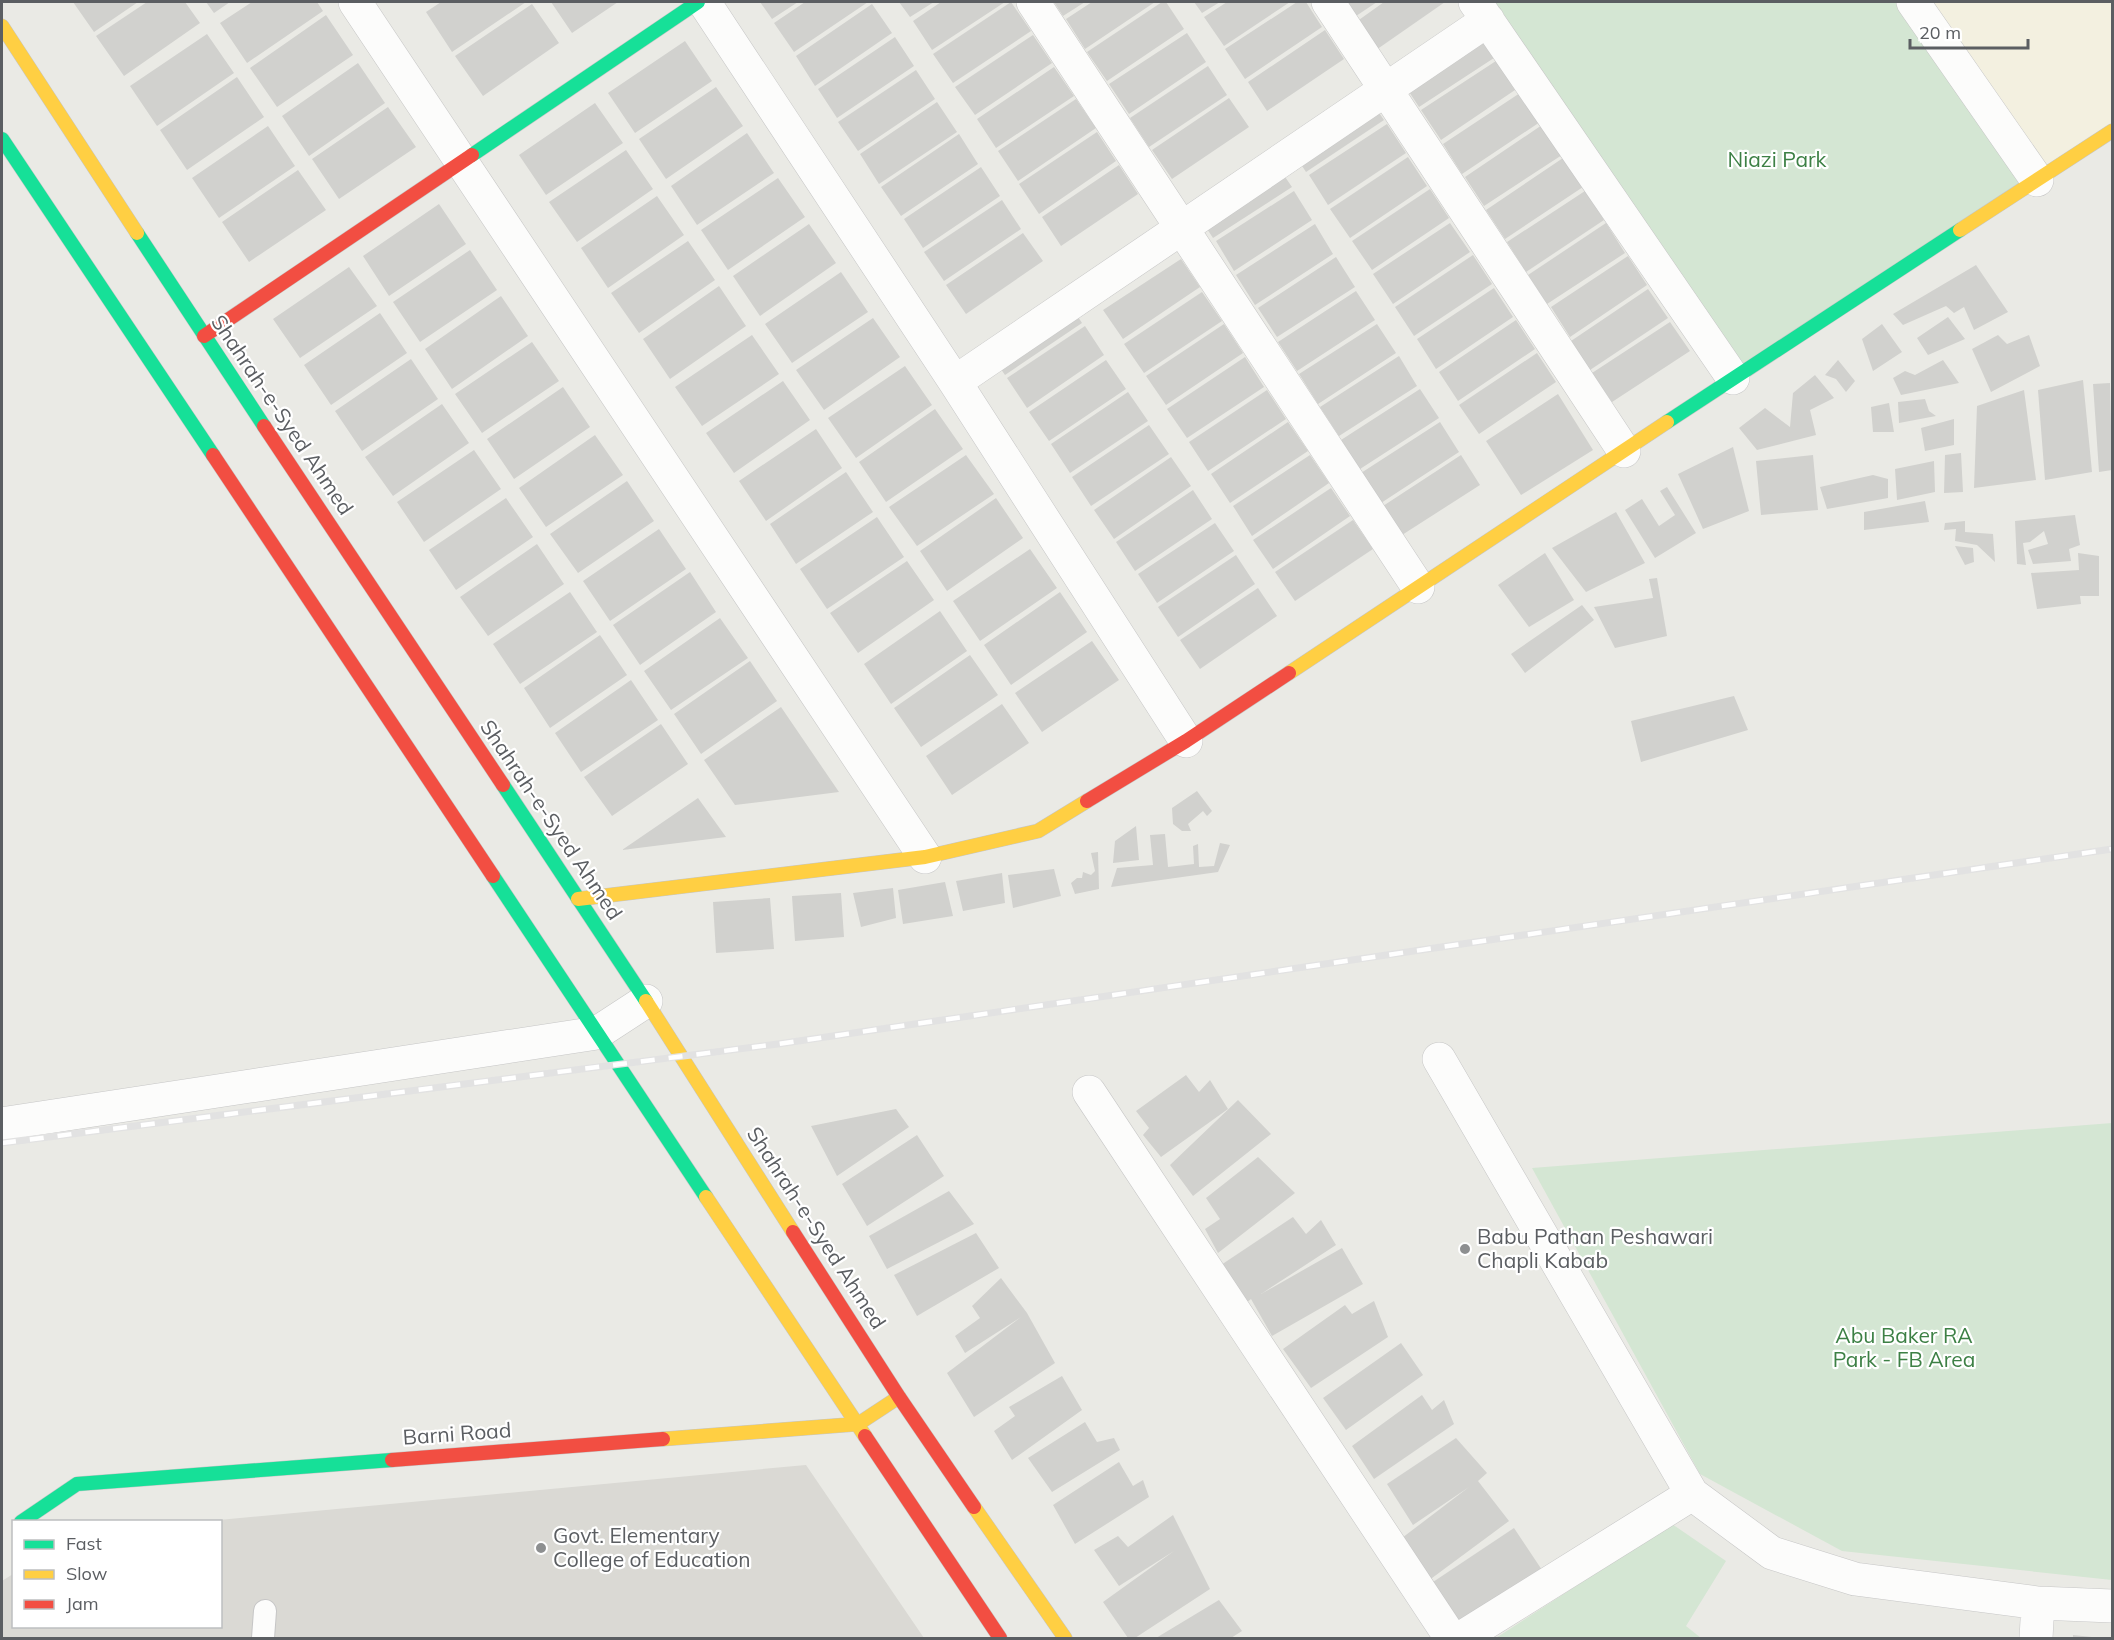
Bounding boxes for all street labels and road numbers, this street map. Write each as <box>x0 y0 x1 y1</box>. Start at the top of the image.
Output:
street label: Shahrah-e-Syed Ahmed <box>206 309 360 519</box>
street label: Shahrah-e-Syed Ahmed <box>475 714 629 924</box>
street label: Shahrah-e-Syed Ahmed <box>742 1121 892 1333</box>
street label: Barni Road <box>402 1416 512 1450</box>

